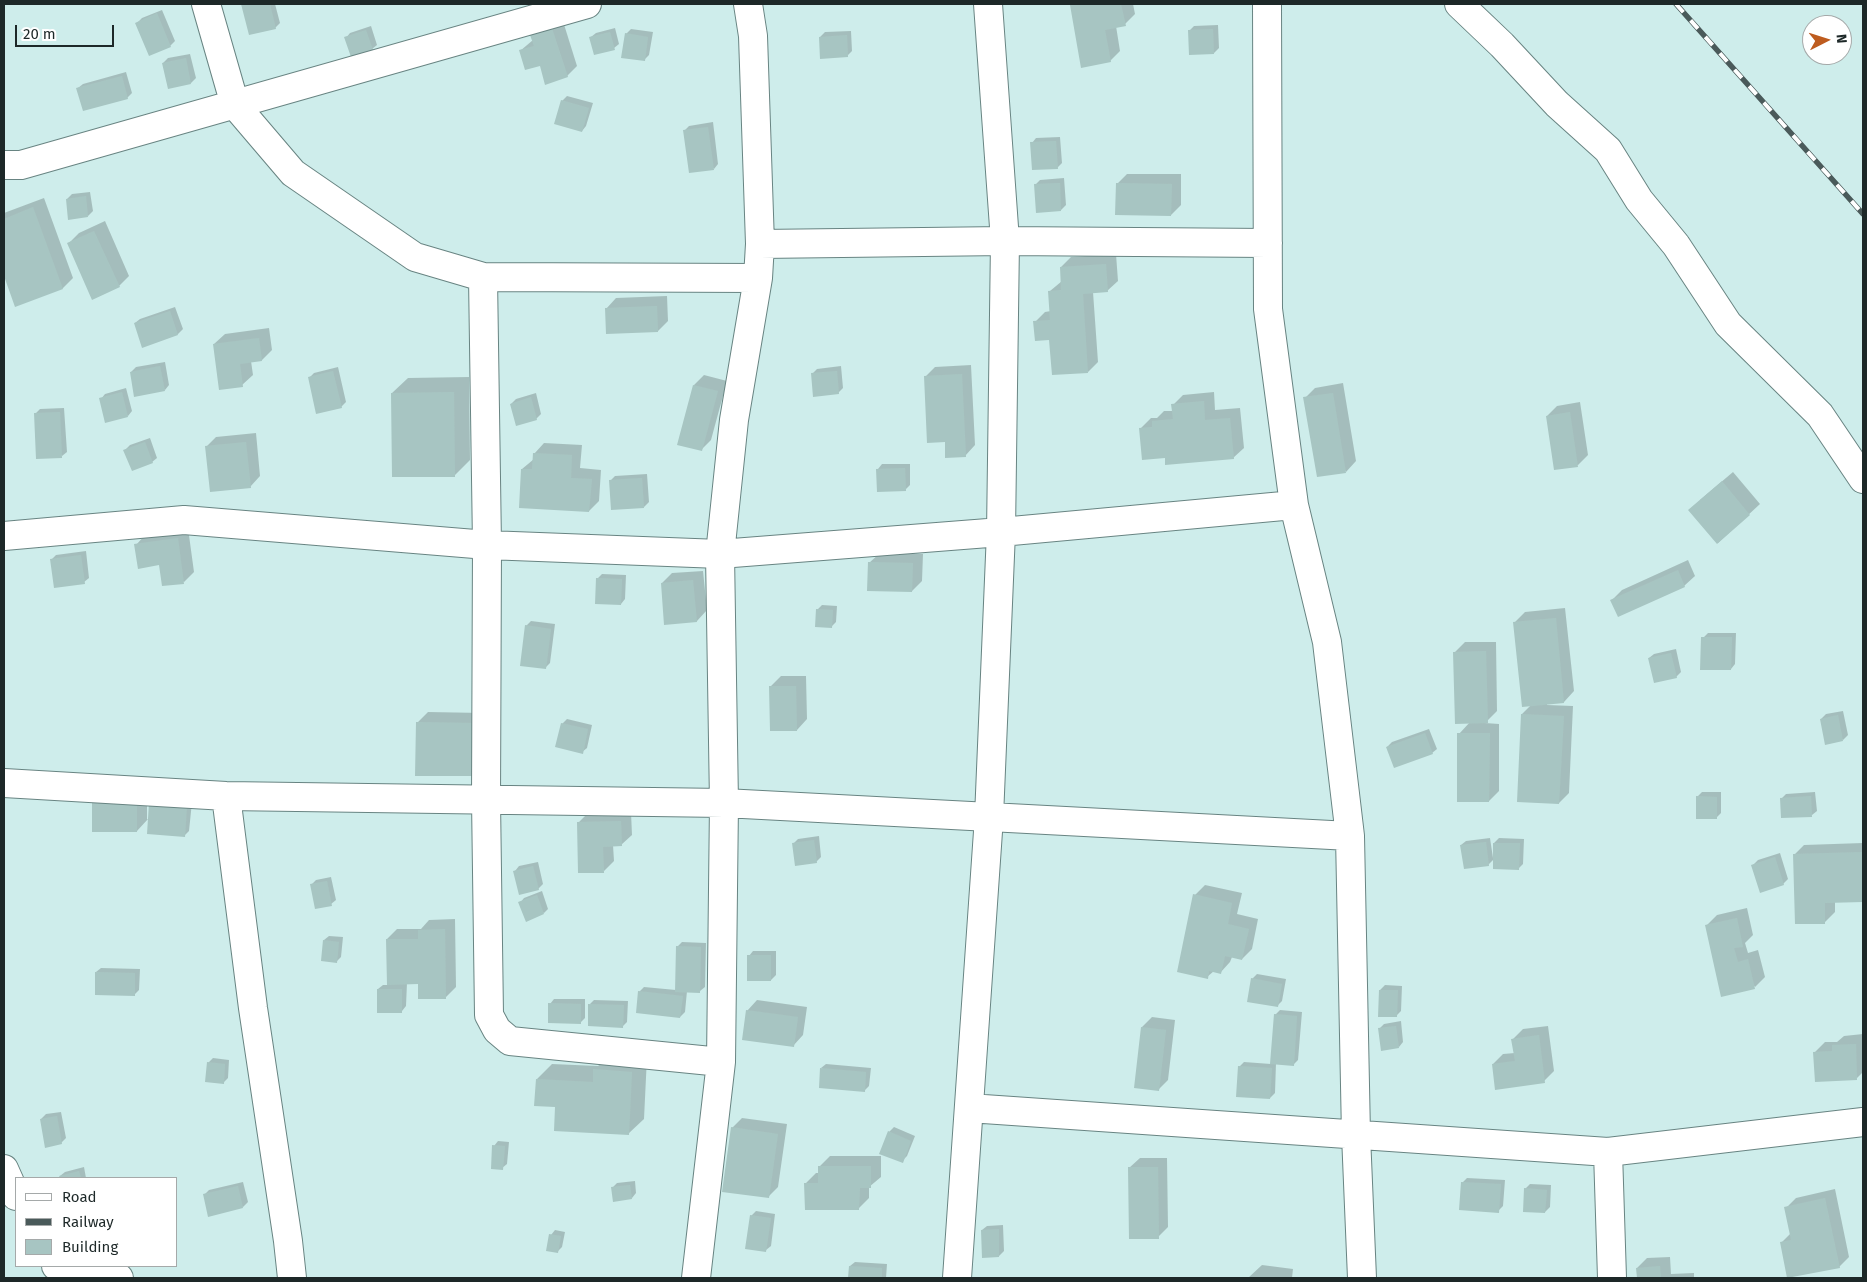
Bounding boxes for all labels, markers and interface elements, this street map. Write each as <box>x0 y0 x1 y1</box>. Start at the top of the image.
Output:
scale bar <box>18 15 116 47</box>
north arrow <box>1802 15 1852 65</box>
text: 20 m <box>23 25 56 43</box>
text: N <box>1833 33 1850 44</box>
legend <box>15 1177 178 1267</box>
text: Road <box>62 1188 97 1206</box>
text: Railway <box>62 1213 114 1231</box>
text: Building <box>62 1238 118 1256</box>

